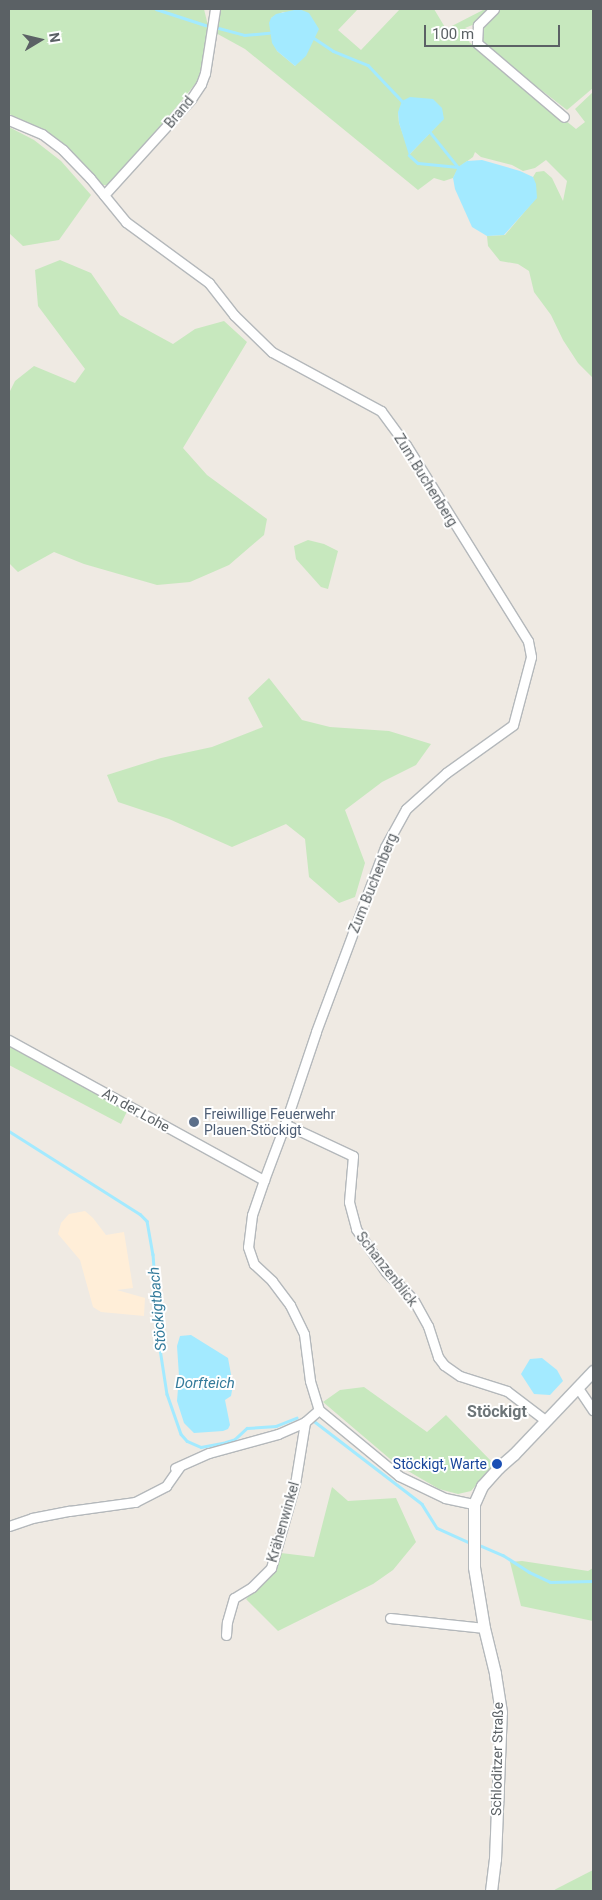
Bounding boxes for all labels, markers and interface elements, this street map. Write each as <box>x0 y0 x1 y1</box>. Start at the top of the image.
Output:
north arrow <box>15 15 65 65</box>
scale bar <box>427 15 563 47</box>
text: 100 m <box>432 25 474 43</box>
text: N <box>46 32 63 44</box>
street label: Brand <box>161 93 197 131</box>
street label: Zum Buchenberg <box>391 431 461 529</box>
street label: Zum Buchenberg <box>345 831 401 935</box>
street label: An der Lohe <box>99 1085 173 1135</box>
place label: Freiwillige Feuerwehr Plauen-Stöckigt <box>204 1106 335 1138</box>
marker: Freiwillige Feuerwehr Plauen-Stöckigt <box>188 1116 200 1128</box>
street label: Schanzenblick <box>353 1228 421 1310</box>
water label: Stöckigtbach <box>145 1266 171 1352</box>
water label: Dorfteich <box>175 1375 235 1393</box>
district label: Stöckigt <box>467 1402 527 1422</box>
place label: Stöckigt, Warte <box>393 1456 487 1472</box>
marker: Stöckigt, Warte <box>491 1458 503 1470</box>
street label: Krähenwinkel <box>263 1480 303 1564</box>
street label: Schloditzer Straße <box>488 1702 506 1816</box>

